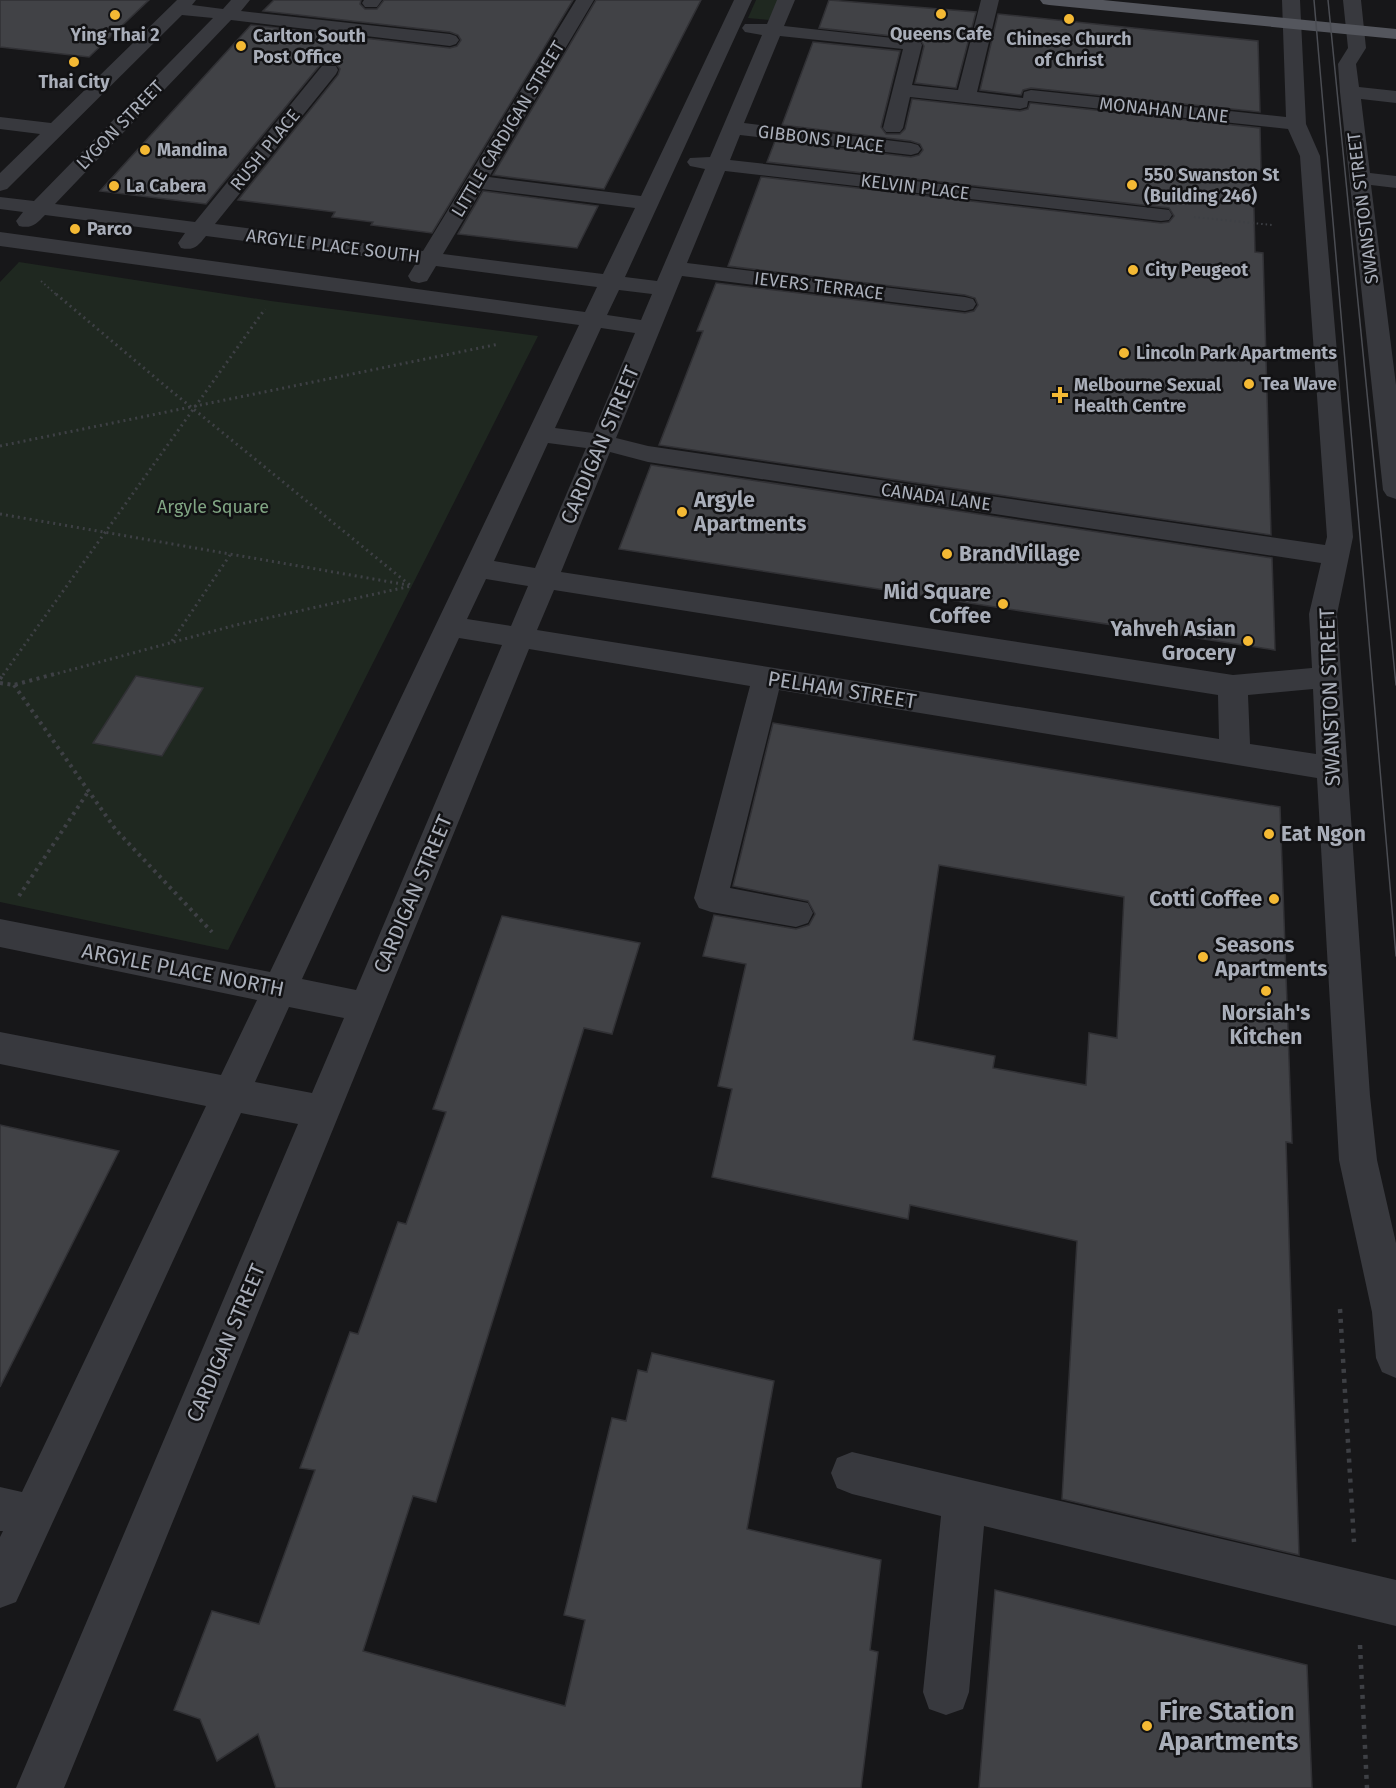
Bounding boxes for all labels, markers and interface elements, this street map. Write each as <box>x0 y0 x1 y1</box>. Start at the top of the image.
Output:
marker: Queens Cafe <box>934 7 948 21</box>
marker: Ying Thai 2 <box>108 8 122 22</box>
marker: Chinese Church of Christ <box>1062 12 1076 26</box>
place label: Queens Cafe <box>890 23 992 45</box>
place label: Ying Thai 2 <box>70 24 159 46</box>
place label: Carlton South Post Office <box>253 25 366 68</box>
place label: Chinese Church of Christ <box>1006 28 1132 71</box>
street label: LITTLE CARDIGAN STREET <box>447 36 570 221</box>
marker: Carlton South Post Office <box>234 39 248 53</box>
marker: Thai City <box>67 55 81 69</box>
place label: Thai City <box>39 71 110 93</box>
street label: LYGON STREET <box>72 75 169 174</box>
street label: MONAHAN LANE <box>1098 92 1230 128</box>
street label: RUSH PLACE <box>225 105 305 195</box>
street label: GIBBONS PLACE <box>757 120 885 158</box>
street label: SWANSTON STREET <box>1343 130 1383 285</box>
place label: Mandina <box>157 139 228 161</box>
marker: Mandina <box>138 143 152 157</box>
place label: 550 Swanston St (Building 246) <box>1144 164 1281 207</box>
street label: KELVIN PLACE <box>859 169 971 205</box>
place label: La Cabera <box>126 175 206 197</box>
marker: 550 Swanston St (Building 246) <box>1125 178 1139 192</box>
marker: La Cabera <box>107 179 121 193</box>
place label: Parco <box>87 218 132 240</box>
marker: Parco <box>68 222 82 236</box>
street label: ARGYLE PLACE SOUTH <box>245 224 421 268</box>
place label: City Peugeot <box>1145 259 1249 281</box>
marker: City Peugeot <box>1126 263 1140 277</box>
street label: IEVERS TERRACE <box>753 267 885 305</box>
place label: Lincoln Park Apartments <box>1136 342 1337 364</box>
marker: Lincoln Park Apartments <box>1117 346 1131 360</box>
street label: CARDIGAN STREET <box>555 362 645 528</box>
place label: Tea Wave <box>1261 373 1337 395</box>
place label: Melbourne Sexual Health Centre <box>1074 374 1222 417</box>
marker: Tea Wave <box>1242 377 1256 391</box>
marker: Melbourne Sexual Health Centre <box>1051 386 1069 404</box>
street label: CANADA LANE <box>880 478 992 516</box>
place label: Argyle Apartments <box>693 487 806 537</box>
park label: Argyle Square <box>157 496 269 518</box>
marker: Argyle Apartments <box>675 505 689 519</box>
place label: BrandVillage <box>959 541 1081 567</box>
marker: BrandVillage <box>940 547 954 561</box>
place label: Mid Square Coffee <box>883 579 991 629</box>
marker: Mid Square Coffee <box>996 597 1010 611</box>
street label: SWANSTON STREET <box>1314 607 1346 787</box>
place label: Yahveh Asian Grocery <box>1109 616 1236 666</box>
marker: Yahveh Asian Grocery <box>1241 634 1255 648</box>
street label: PELHAM STREET <box>766 665 918 715</box>
street label: CARDIGAN STREET <box>368 811 458 977</box>
place label: Eat Ngon <box>1281 821 1366 847</box>
marker: Eat Ngon <box>1262 827 1276 841</box>
place label: Cotti Coffee <box>1149 886 1262 912</box>
marker: Cotti Coffee <box>1267 892 1281 906</box>
place label: Seasons Apartments <box>1214 932 1327 982</box>
street label: ARGYLE PLACE NORTH <box>80 938 286 1002</box>
marker: Seasons Apartments <box>1196 950 1210 964</box>
marker: Norsiah's Kitchen <box>1259 984 1273 998</box>
place label: Norsiah's Kitchen <box>1222 1000 1310 1050</box>
street label: CARDIGAN STREET <box>181 1260 271 1426</box>
place label: Fire Station Apartments <box>1158 1696 1299 1757</box>
marker: Fire Station Apartments <box>1140 1719 1154 1733</box>

